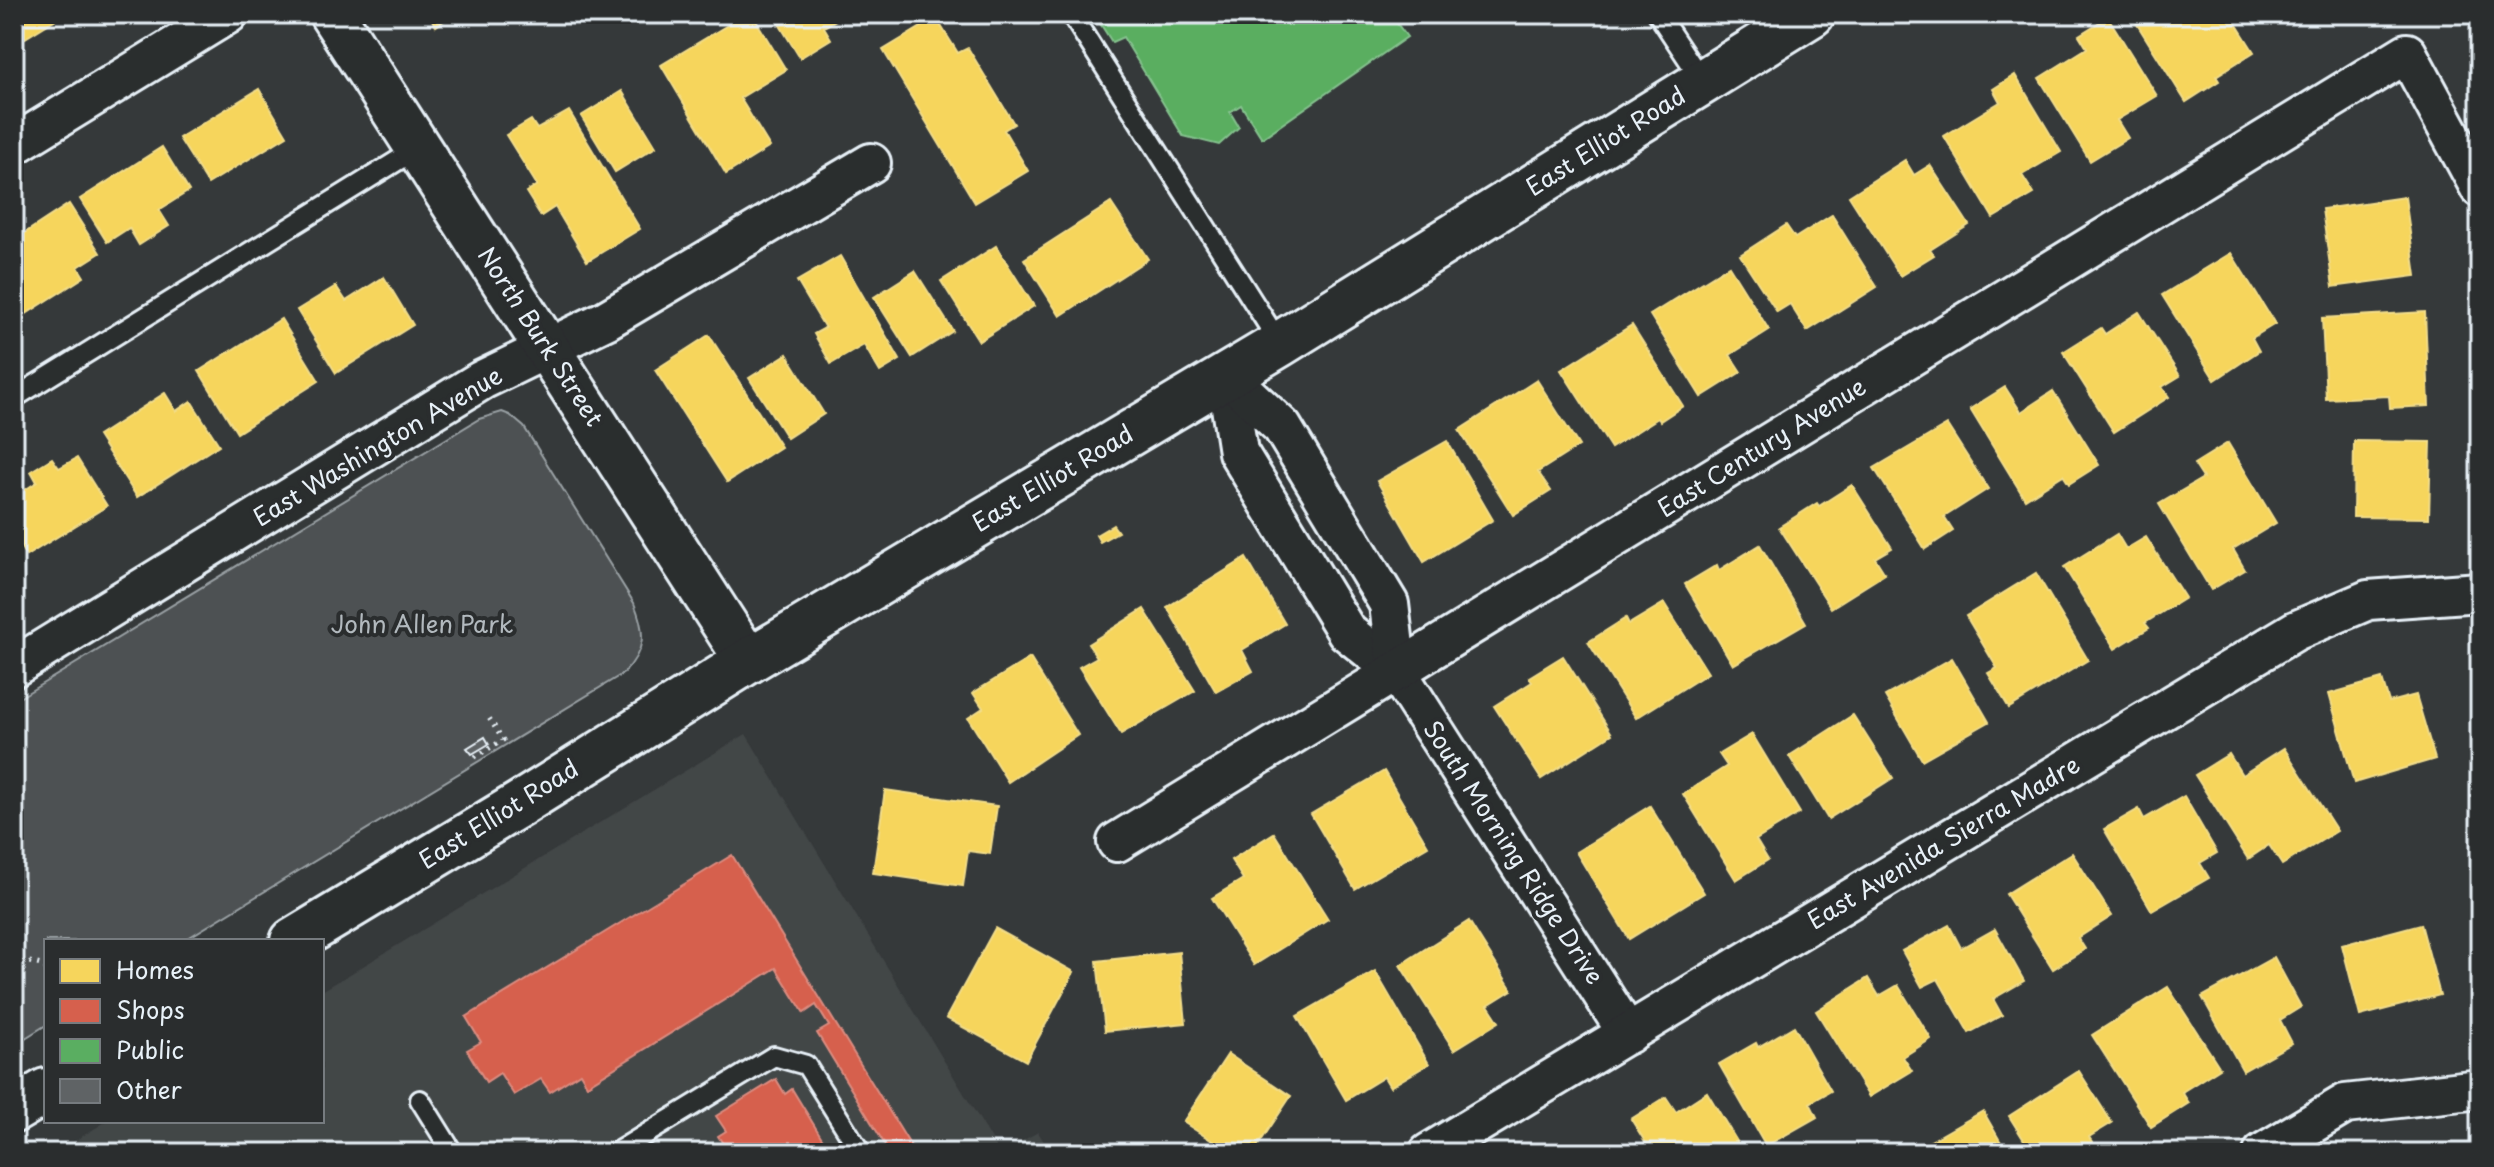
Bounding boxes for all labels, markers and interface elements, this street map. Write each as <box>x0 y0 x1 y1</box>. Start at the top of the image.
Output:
street label: East Elliot Road <box>1518 77 1692 204</box>
street label: North Burk Street <box>470 239 613 433</box>
street label: East Washington Avenue <box>246 357 508 534</box>
street label: East Century Avenue <box>1650 368 1872 525</box>
street label: East Elliot Road <box>965 415 1139 540</box>
park label: John Allen Park <box>331 605 513 641</box>
street label: South Morning Ridge Drive <box>1416 713 1614 991</box>
street label: East Avenida Sierra Madre <box>1800 745 2086 937</box>
street label: East Elliot Road <box>411 750 585 877</box>
legend <box>44 939 324 1123</box>
text: Homes <box>116 951 194 987</box>
text: Shops <box>116 991 185 1027</box>
text: Public <box>116 1031 184 1067</box>
text: Other <box>116 1071 183 1107</box>

